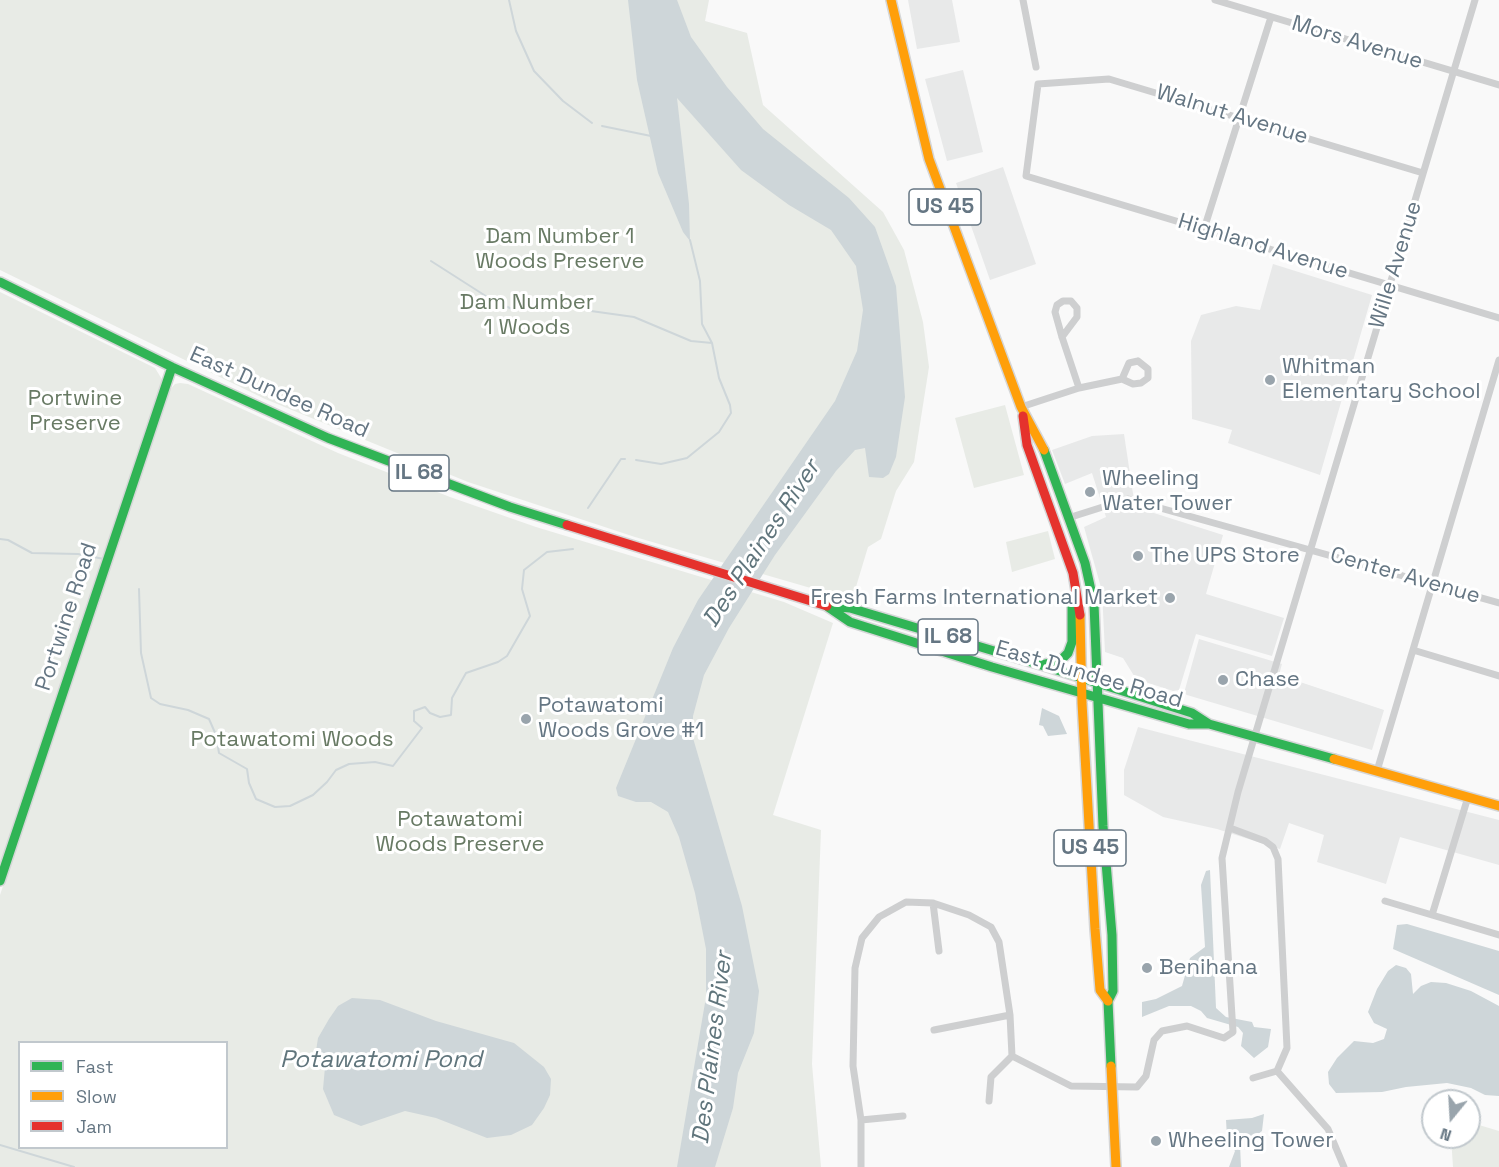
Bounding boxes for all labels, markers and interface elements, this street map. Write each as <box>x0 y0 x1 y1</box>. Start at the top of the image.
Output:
street label: Mors Avenue <box>1288 11 1426 75</box>
street label: Walnut Avenue <box>1153 79 1311 151</box>
road number: US 45 <box>909 189 981 225</box>
street label: Wille Avenue <box>1364 198 1428 332</box>
street label: Highland Avenue <box>1175 209 1351 285</box>
park label: Dam Number 1 Woods Preserve <box>475 224 645 276</box>
park label: Dam Number 1 Woods <box>460 290 594 342</box>
street label: East Dundee Road <box>185 342 373 444</box>
place label: Whitman Elementary School <box>1282 354 1481 406</box>
marker: Whitman Elementary School <box>1263 373 1277 387</box>
park label: Portwine Preserve <box>28 386 122 438</box>
road number: IL 68 <box>389 455 449 491</box>
water label: Des Plaines River <box>697 455 827 633</box>
place label: Wheeling Water Tower <box>1102 466 1233 518</box>
marker: Wheeling Water Tower <box>1083 485 1097 499</box>
street label: Portwine Road <box>31 540 103 694</box>
street label: Center Avenue <box>1327 542 1483 610</box>
place label: The UPS Store <box>1150 543 1300 569</box>
marker: The UPS Store <box>1131 549 1145 563</box>
place label: Fresh Farms International Market <box>810 585 1158 611</box>
marker: Fresh Farms International Market <box>1163 591 1177 605</box>
road number: IL 68 <box>918 619 978 655</box>
street label: East Dundee Road <box>992 636 1186 714</box>
place label: Chase <box>1235 667 1300 693</box>
marker: Chase <box>1216 673 1230 687</box>
place label: Potawatomi Woods Grove #1 <box>538 693 704 744</box>
marker: Potawatomi Woods Grove #1 <box>519 712 533 726</box>
park label: Potawatomi Woods <box>190 727 394 753</box>
park label: Potawatomi Woods Preserve <box>375 807 545 858</box>
road number: US 45 <box>1054 830 1126 866</box>
water label: Des Plaines River <box>687 950 739 1146</box>
place label: Benihana <box>1159 955 1258 981</box>
marker: Benihana <box>1140 961 1154 975</box>
legend <box>18 1041 228 1149</box>
water label: Potawatomi Pond <box>280 1046 482 1074</box>
text: Fast <box>76 1055 113 1078</box>
text: Slow <box>76 1085 117 1108</box>
north arrow <box>1421 1089 1481 1149</box>
text: Jam <box>76 1115 112 1138</box>
text: N <box>1438 1123 1454 1146</box>
place label: Wheeling Tower <box>1168 1128 1334 1154</box>
marker: Wheeling Tower <box>1149 1134 1163 1148</box>

